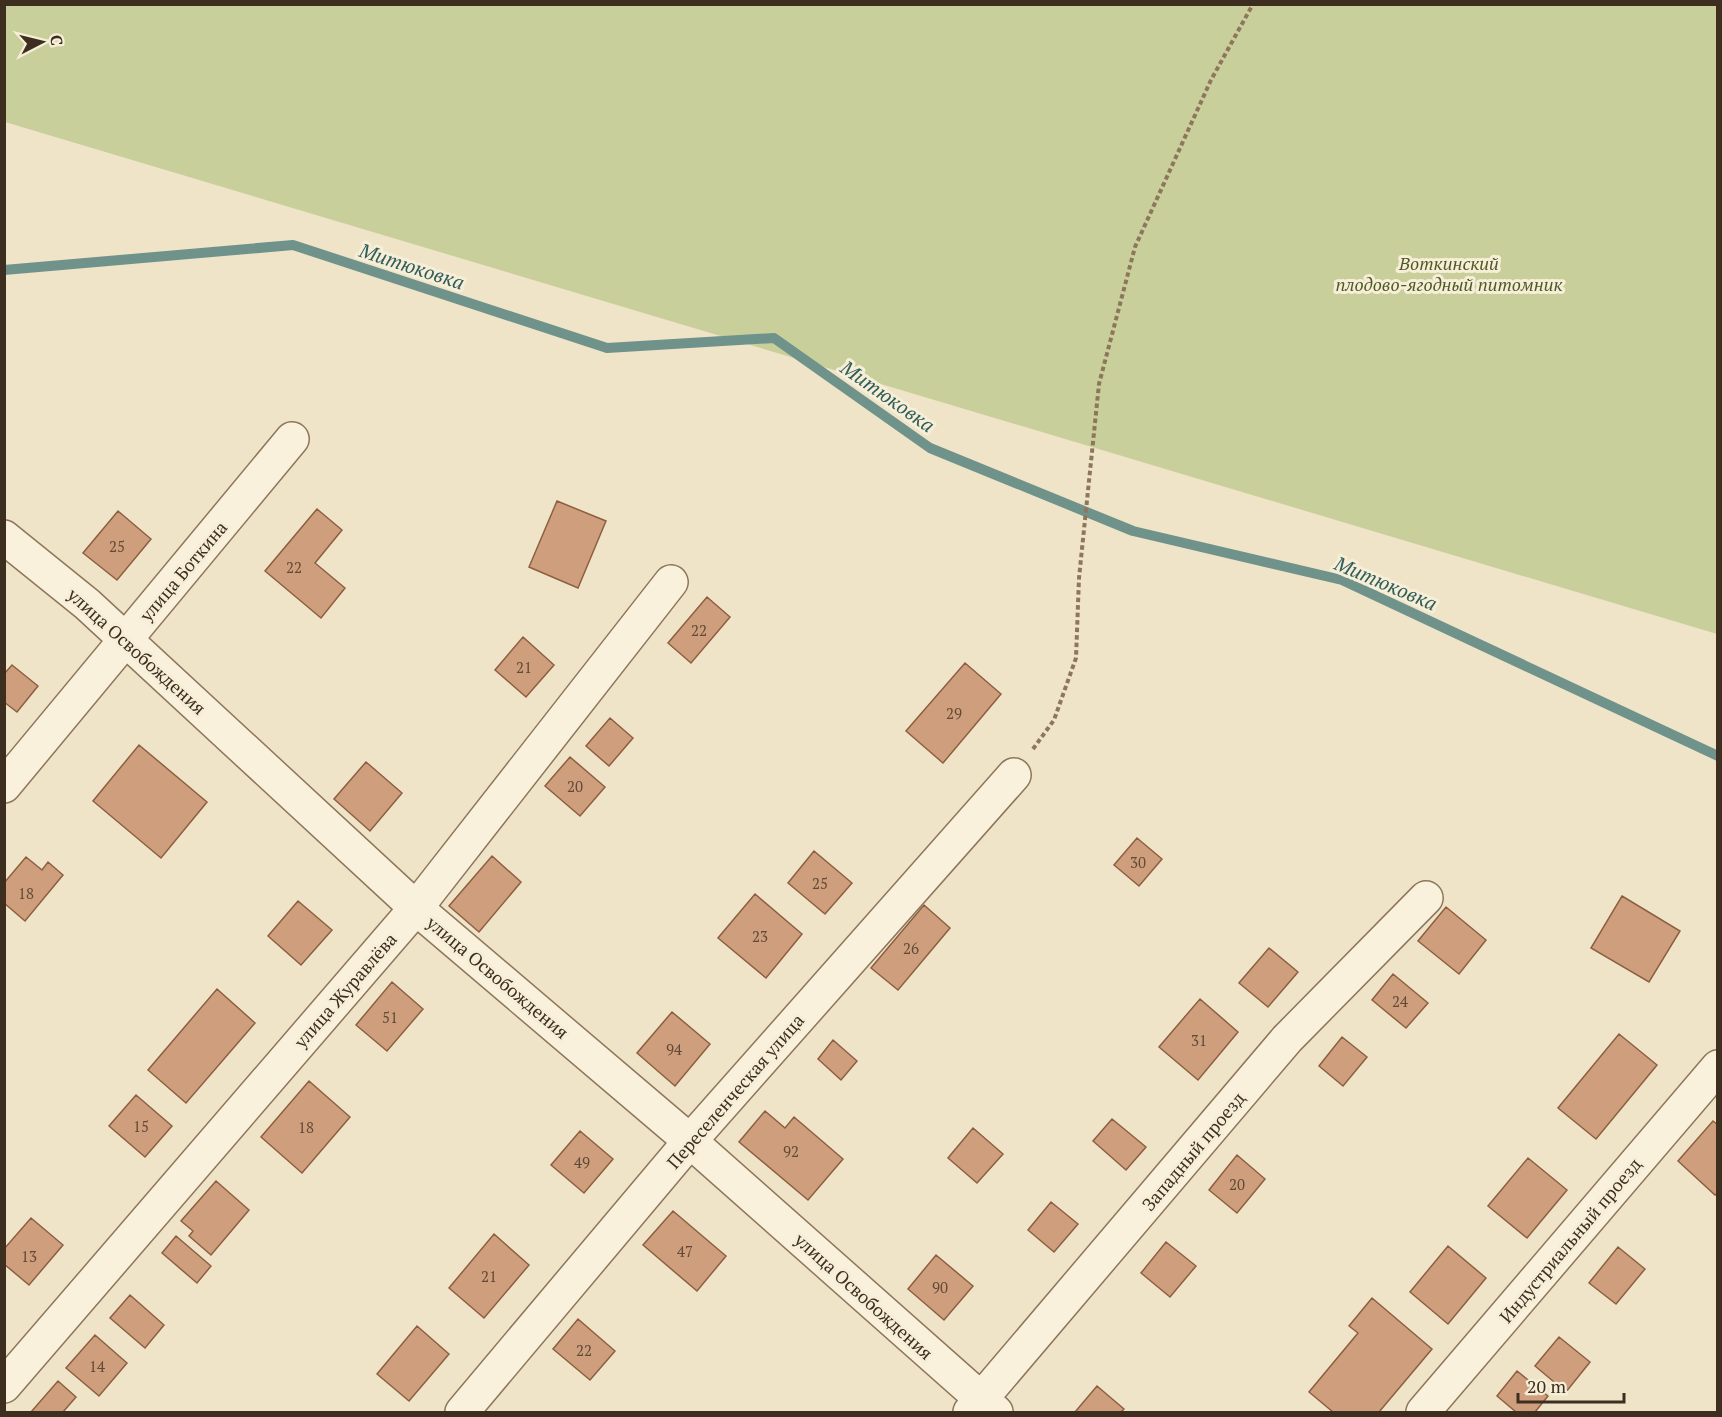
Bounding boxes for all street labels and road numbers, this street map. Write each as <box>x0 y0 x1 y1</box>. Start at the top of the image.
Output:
street label: улица Боткина <box>133 516 232 627</box>
street label: улица Освобождения <box>62 582 211 720</box>
street label: улица Освобождения <box>421 910 574 1044</box>
street label: улица Журавлёва <box>288 927 402 1053</box>
street label: Переселенческая улица <box>661 1009 809 1173</box>
street label: Западный проезд <box>1136 1086 1250 1216</box>
street label: Индустриальный проезд <box>1494 1152 1646 1328</box>
street label: улица Освобождения <box>789 1227 938 1365</box>

